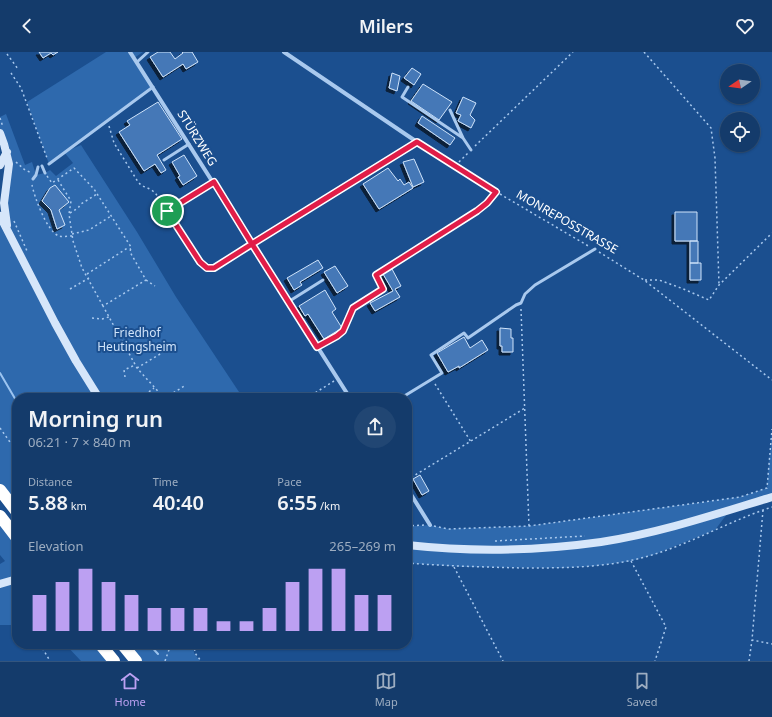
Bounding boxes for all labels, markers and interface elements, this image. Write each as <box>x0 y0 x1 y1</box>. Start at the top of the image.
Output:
text: Milers <box>359 14 413 38</box>
icon: back <box>16 15 38 37</box>
icon: heart <box>734 15 756 37</box>
north arrow <box>720 64 760 104</box>
map controls <box>720 64 760 152</box>
street label: STÜRZWEG <box>174 107 221 169</box>
button: locate <box>720 112 760 152</box>
street label: MONREPOSSTRASSE <box>513 185 621 258</box>
pin <box>150 194 184 228</box>
icon: arrive <box>156 200 178 222</box>
park label: Friedhof Heutingsheim <box>97 324 177 355</box>
text: Morning run <box>28 403 163 433</box>
button: share <box>354 406 396 448</box>
text: 06:21 · 7 × 840 m <box>28 433 131 451</box>
text: Distance <box>28 474 73 489</box>
text: Time <box>153 474 178 489</box>
text: Pace <box>277 474 302 489</box>
text: 5.88 <box>28 489 68 516</box>
text: 40:40 <box>153 489 204 516</box>
text: 6:55 <box>277 489 317 516</box>
text: km <box>68 498 87 513</box>
text: /km <box>317 498 340 513</box>
text: Elevation <box>28 537 84 555</box>
text: 265–269 m <box>329 537 396 555</box>
tab: Home <box>115 670 146 709</box>
tab: Map <box>375 670 398 709</box>
tab: Saved <box>627 670 658 709</box>

